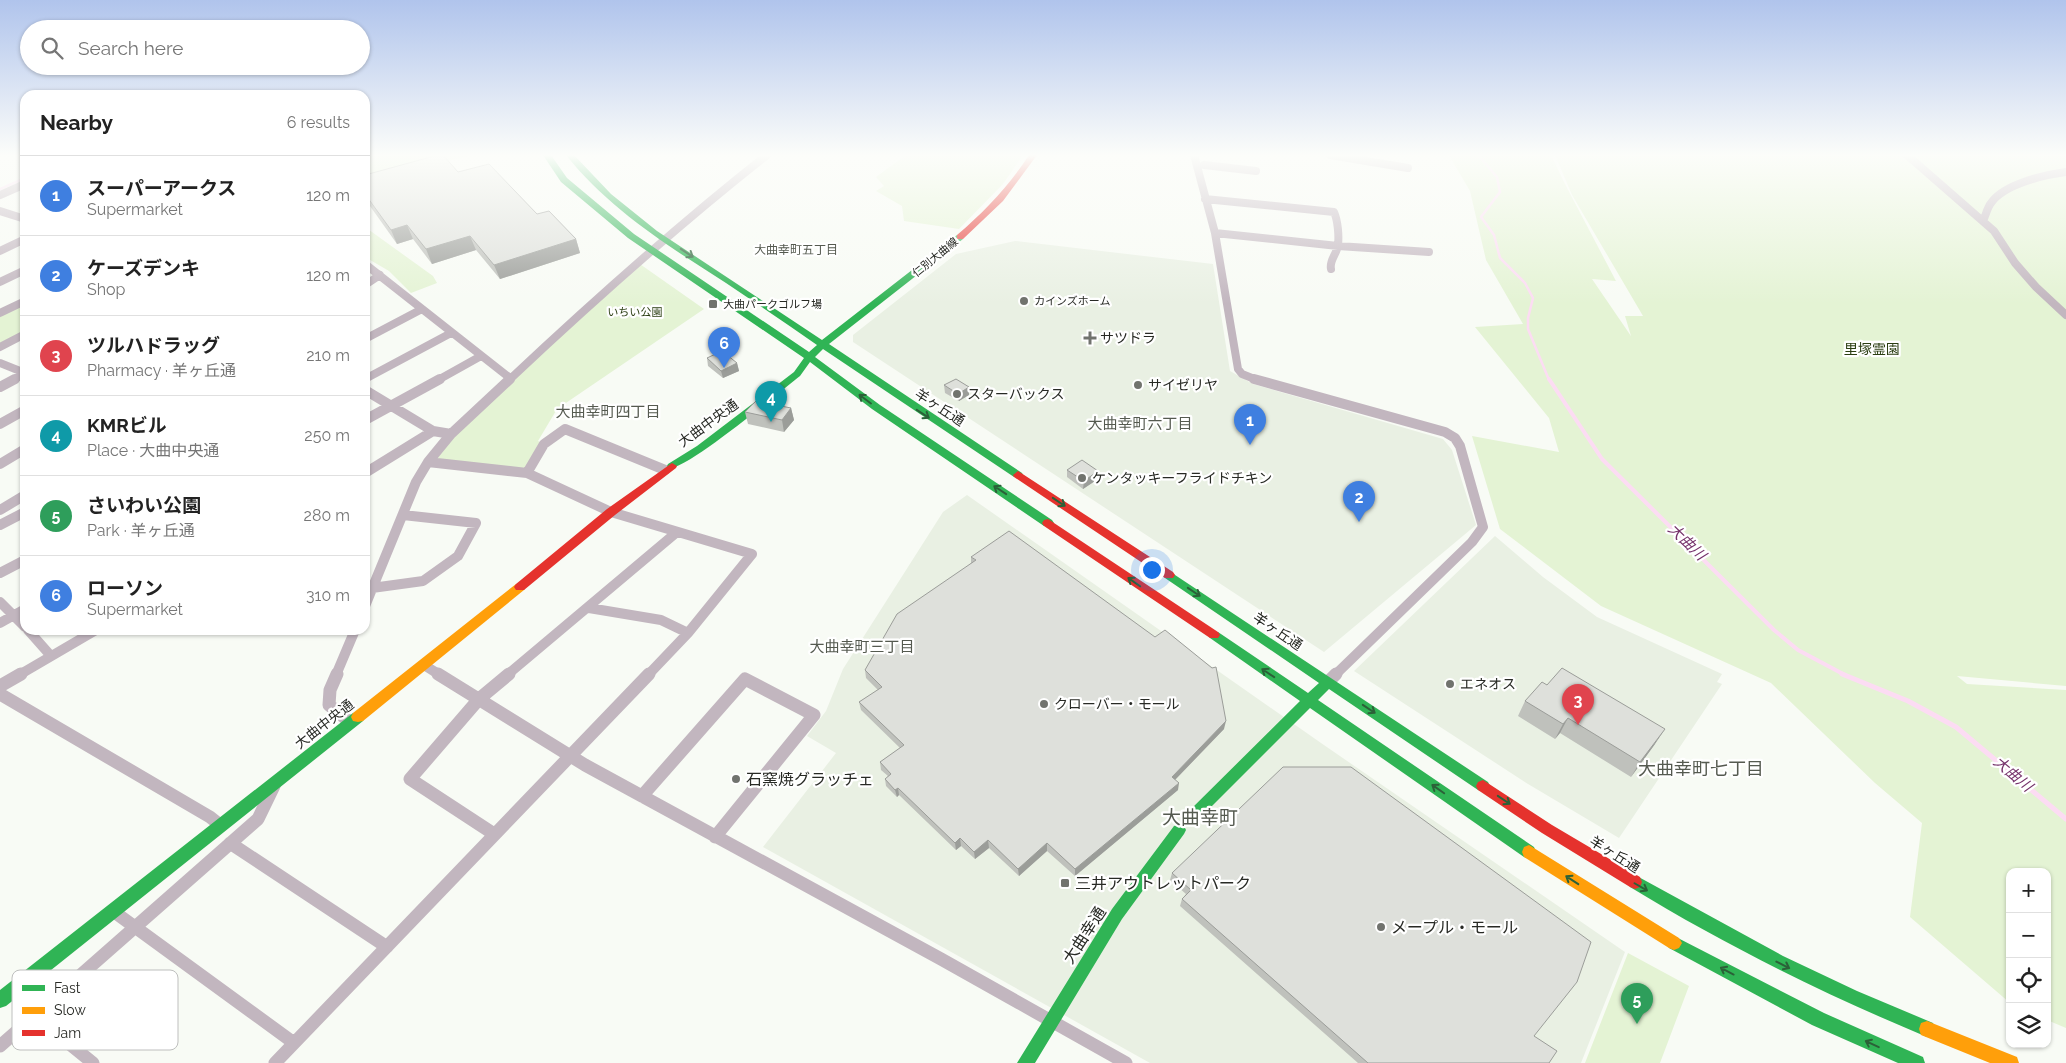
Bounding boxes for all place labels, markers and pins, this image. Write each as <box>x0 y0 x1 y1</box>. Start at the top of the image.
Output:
marker: カインズホーム <box>1018 295 1030 307</box>
place label: カインズホーム <box>1034 295 1110 308</box>
marker: 大曲パークゴルフ場 <box>707 298 719 310</box>
place label: 大曲パークゴルフ場 <box>723 298 822 311</box>
pin: 6 <box>708 327 740 368</box>
place label: サツドラ <box>1100 330 1156 346</box>
marker: サツドラ <box>1084 332 1096 344</box>
place label: サイゼリヤ <box>1148 377 1218 393</box>
marker: サイゼリヤ <box>1132 379 1144 391</box>
pin: 4 <box>755 381 787 422</box>
place label: スターバックス <box>967 386 1064 402</box>
marker: スターバックス <box>951 388 963 400</box>
pin: 1 <box>1234 404 1266 445</box>
place label: ケンタッキーフライドチキン <box>1092 470 1272 486</box>
marker: ケンタッキーフライドチキン <box>1076 472 1088 484</box>
pin: 2 <box>1343 481 1375 522</box>
place label: エネオス <box>1460 676 1516 692</box>
marker: エネオス <box>1444 678 1456 690</box>
pin: 3 <box>1562 684 1594 725</box>
place label: クローバー・モール <box>1054 696 1180 712</box>
marker: クローバー・モール <box>1038 698 1050 710</box>
place label: 石窯焼グラッチェ <box>746 770 874 789</box>
marker: 石窯焼グラッチェ <box>730 773 742 785</box>
place label: 三井アウトレットパーク <box>1075 874 1251 893</box>
marker: 三井アウトレットパーク <box>1059 877 1071 889</box>
place label: メープル・モール <box>1391 918 1518 937</box>
marker: メープル・モール <box>1375 921 1387 933</box>
pin: 5 <box>1621 983 1653 1024</box>

